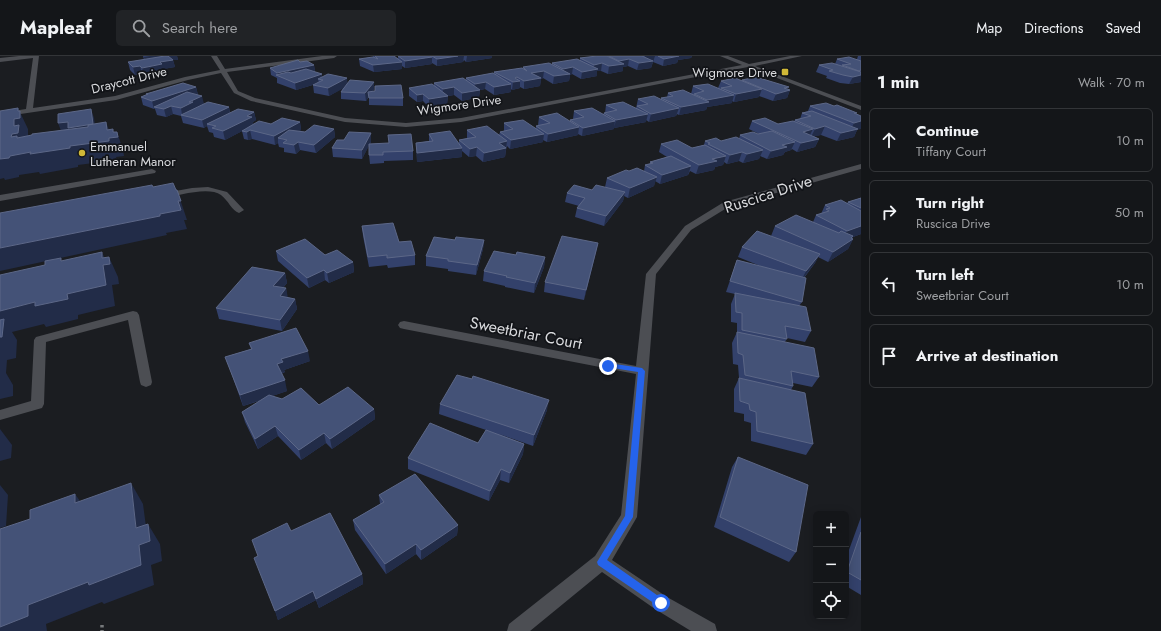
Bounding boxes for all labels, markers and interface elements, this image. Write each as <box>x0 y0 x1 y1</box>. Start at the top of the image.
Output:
search box <box>116 10 396 46</box>
text: Mapleaf <box>20 14 92 41</box>
icon: search <box>130 17 152 39</box>
text: Search here <box>162 17 238 39</box>
text: Map <box>976 18 1002 38</box>
text: Directions <box>1024 18 1084 38</box>
text: Saved <box>1106 18 1141 38</box>
street label: Draycott Drive <box>89 61 169 99</box>
place label: Wigmore Drive <box>692 63 777 82</box>
marker: Wigmore Drive <box>780 67 790 77</box>
text: 1 min <box>877 70 919 94</box>
text: Walk · 70 m <box>1078 73 1145 92</box>
street label: Wigmore Drive <box>416 90 503 120</box>
text: Continue <box>916 120 979 142</box>
icon: ahead <box>878 129 900 151</box>
text: 10 m <box>1116 131 1144 150</box>
place label: Emmanuel Lutheran Manor <box>90 137 176 171</box>
text: Tiffany Court <box>916 142 986 161</box>
marker: Emmanuel Lutheran Manor <box>77 148 87 158</box>
street label: Ruscica Drive <box>721 169 815 219</box>
text: Turn right <box>916 192 984 214</box>
icon: right <box>878 201 900 223</box>
text: 50 m <box>1115 203 1144 222</box>
text: Ruscica Drive <box>916 214 990 233</box>
text: Turn left <box>916 264 974 286</box>
icon: left <box>878 273 900 295</box>
text: 10 m <box>1116 275 1144 294</box>
text: Sweetbriar Court <box>916 286 1009 305</box>
street label: Sweetbriar Court <box>468 311 584 355</box>
icon: arrive <box>878 345 900 367</box>
text: Arrive at destination <box>916 345 1058 367</box>
route end <box>599 357 617 375</box>
map controls <box>813 511 849 619</box>
button: + <box>813 511 849 547</box>
button: − <box>813 547 849 583</box>
button: locate <box>813 583 849 619</box>
route start <box>652 594 670 612</box>

